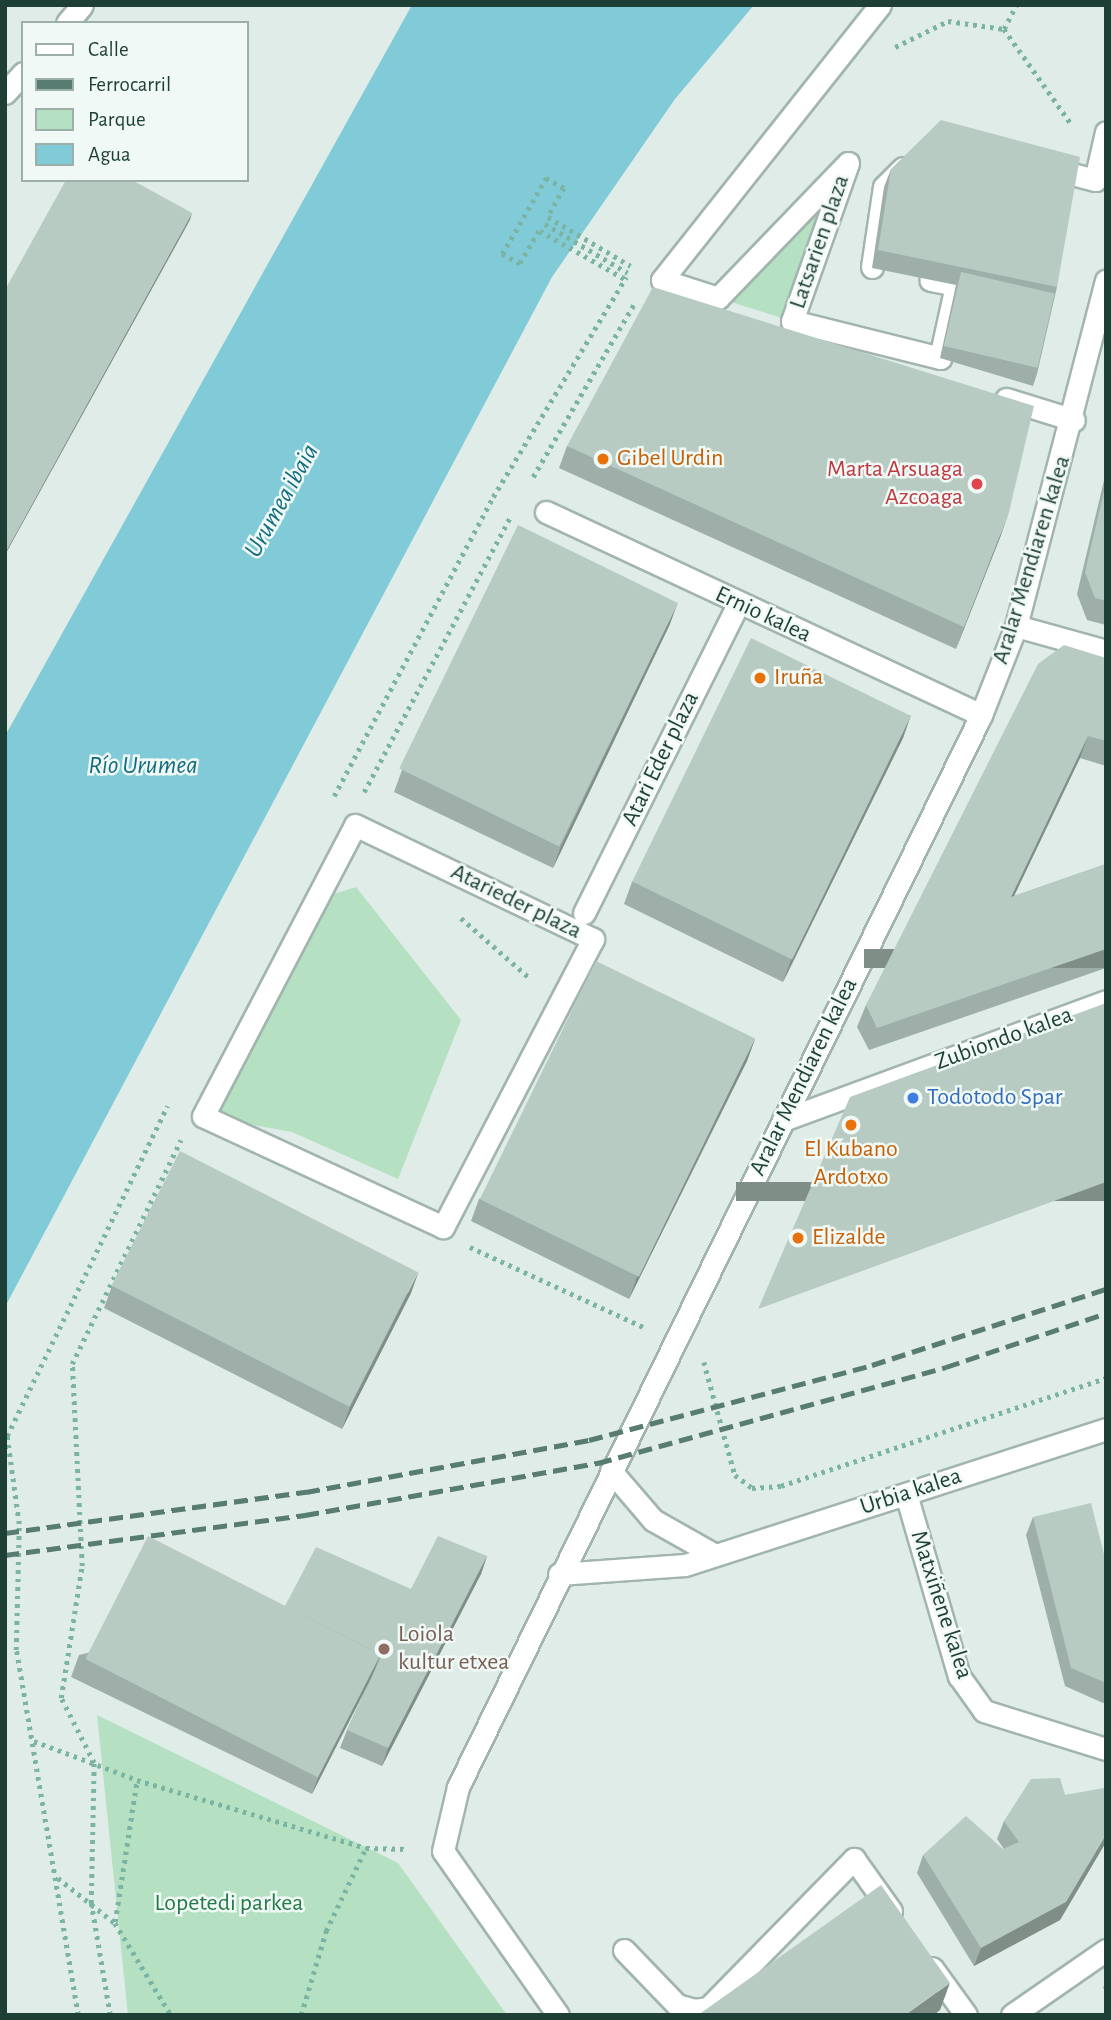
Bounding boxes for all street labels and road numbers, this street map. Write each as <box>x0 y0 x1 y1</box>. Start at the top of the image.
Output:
street label: Latsarien plaza <box>784 171 856 313</box>
street label: Aralar Mendiaren kalea <box>987 452 1077 668</box>
street label: Ernio kalea <box>710 580 816 650</box>
street label: Atari Eder plaza <box>616 687 706 831</box>
street label: Atarieder plaza <box>446 858 586 946</box>
street label: Aralar Mendiaren kalea <box>744 973 864 1181</box>
street label: Zubiondo kalea <box>931 1001 1077 1077</box>
street label: Urbia kalea <box>857 1462 965 1522</box>
street label: Matxiñene kalea <box>903 1527 979 1683</box>

